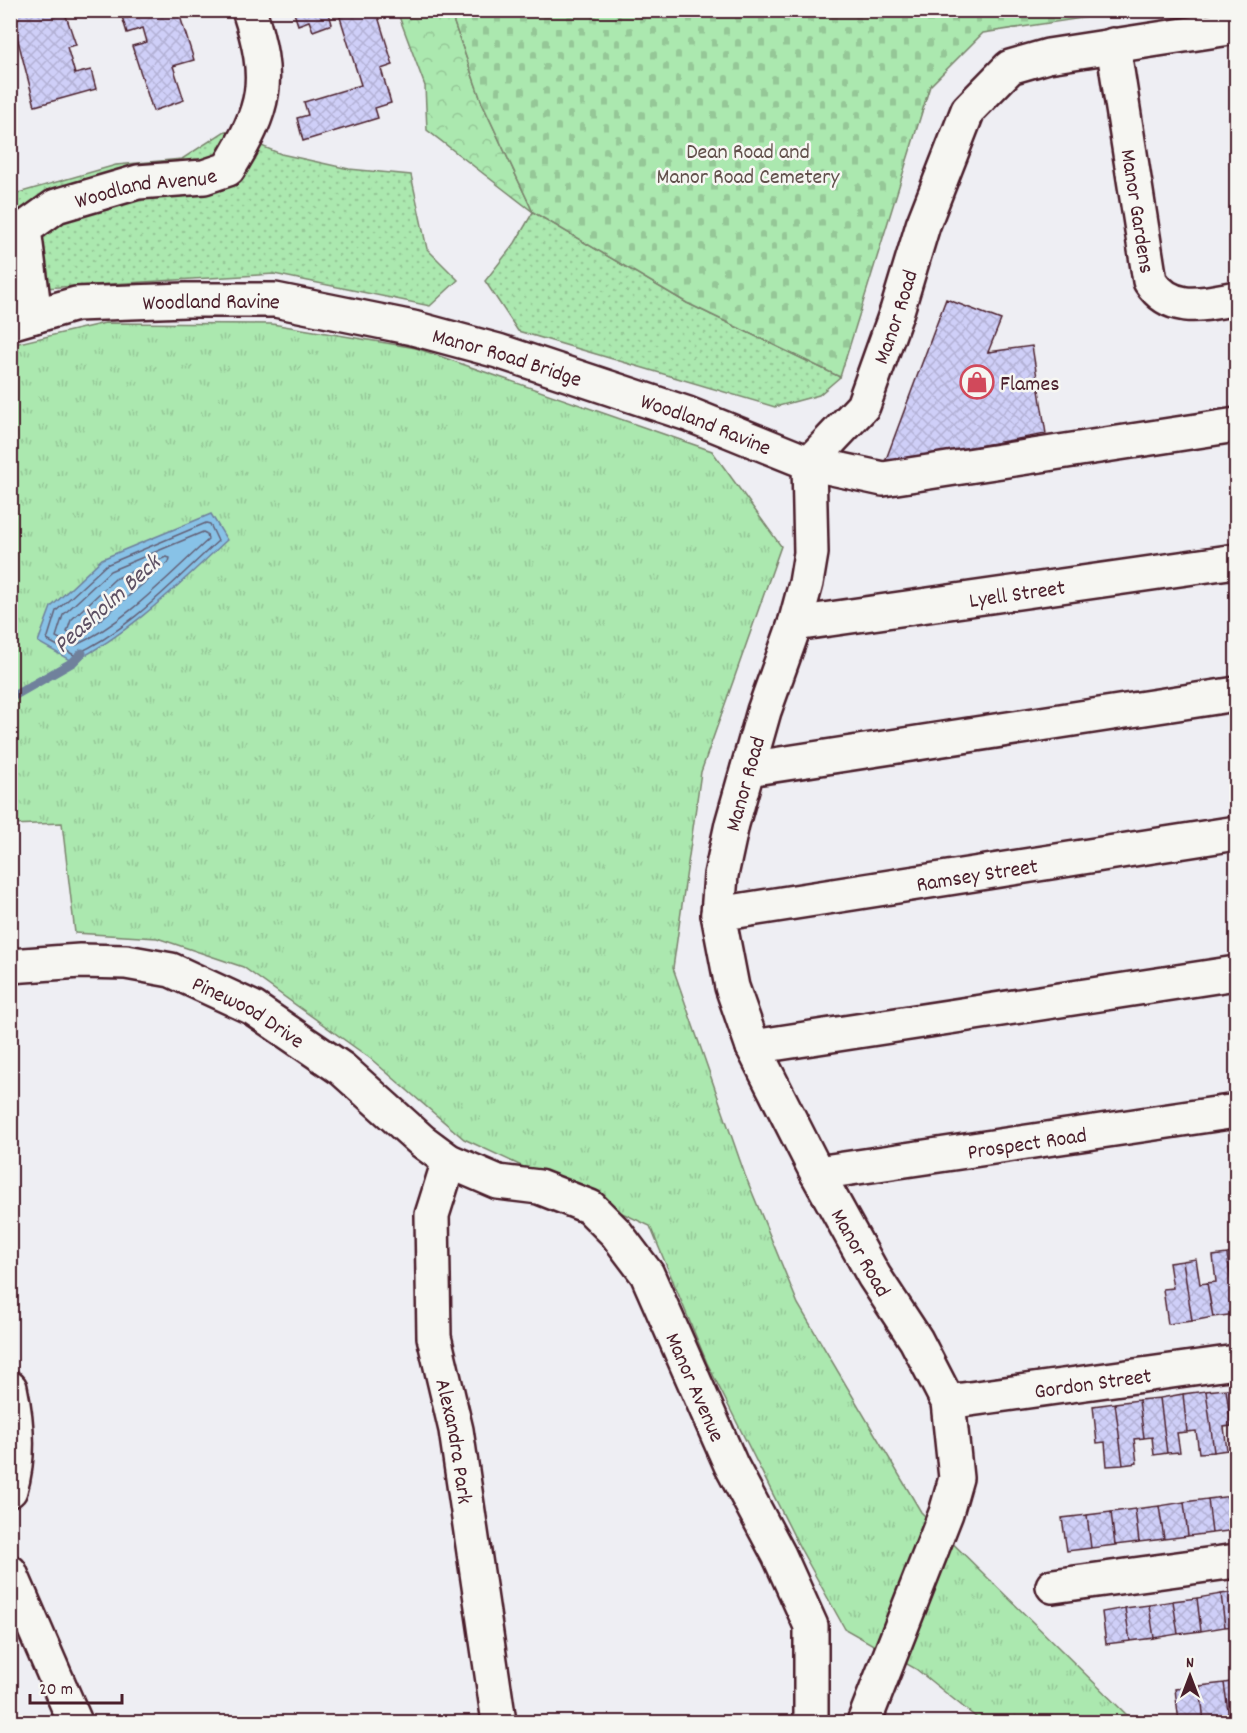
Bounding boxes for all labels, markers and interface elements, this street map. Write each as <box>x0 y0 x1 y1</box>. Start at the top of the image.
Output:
park label: Dean Road and Manor Road Cemetery <box>657 138 840 194</box>
street label: Manor Gardens <box>1111 147 1161 276</box>
street label: Woodland Avenue <box>72 162 222 219</box>
street label: Manor Road <box>867 267 928 369</box>
street label: Woodland Ravine <box>142 287 282 321</box>
street label: Manor Road Bridge <box>428 322 585 397</box>
shop icon: Flames <box>959 364 995 400</box>
place label: Flames <box>1000 370 1059 401</box>
street label: Woodland Ravine <box>636 387 775 465</box>
water label: Peasholm Beck <box>47 546 171 663</box>
street label: Lyell Street <box>967 574 1067 618</box>
street label: Manor Road <box>719 733 775 835</box>
street label: Ramsey Street <box>914 852 1040 902</box>
street label: Pinewood Drive <box>186 970 310 1058</box>
street label: Prospect Road <box>965 1121 1089 1170</box>
street label: Manor Road <box>821 1204 897 1304</box>
street label: Manor Avenue <box>656 1328 731 1448</box>
street label: Gordon Street <box>1033 1362 1154 1409</box>
street label: Alexandra Park <box>425 1376 479 1506</box>
north arrow <box>1160 1646 1220 1706</box>
text: N <box>1186 1652 1194 1675</box>
scale bar <box>30 1667 122 1705</box>
text: 20 m <box>39 1678 73 1703</box>

